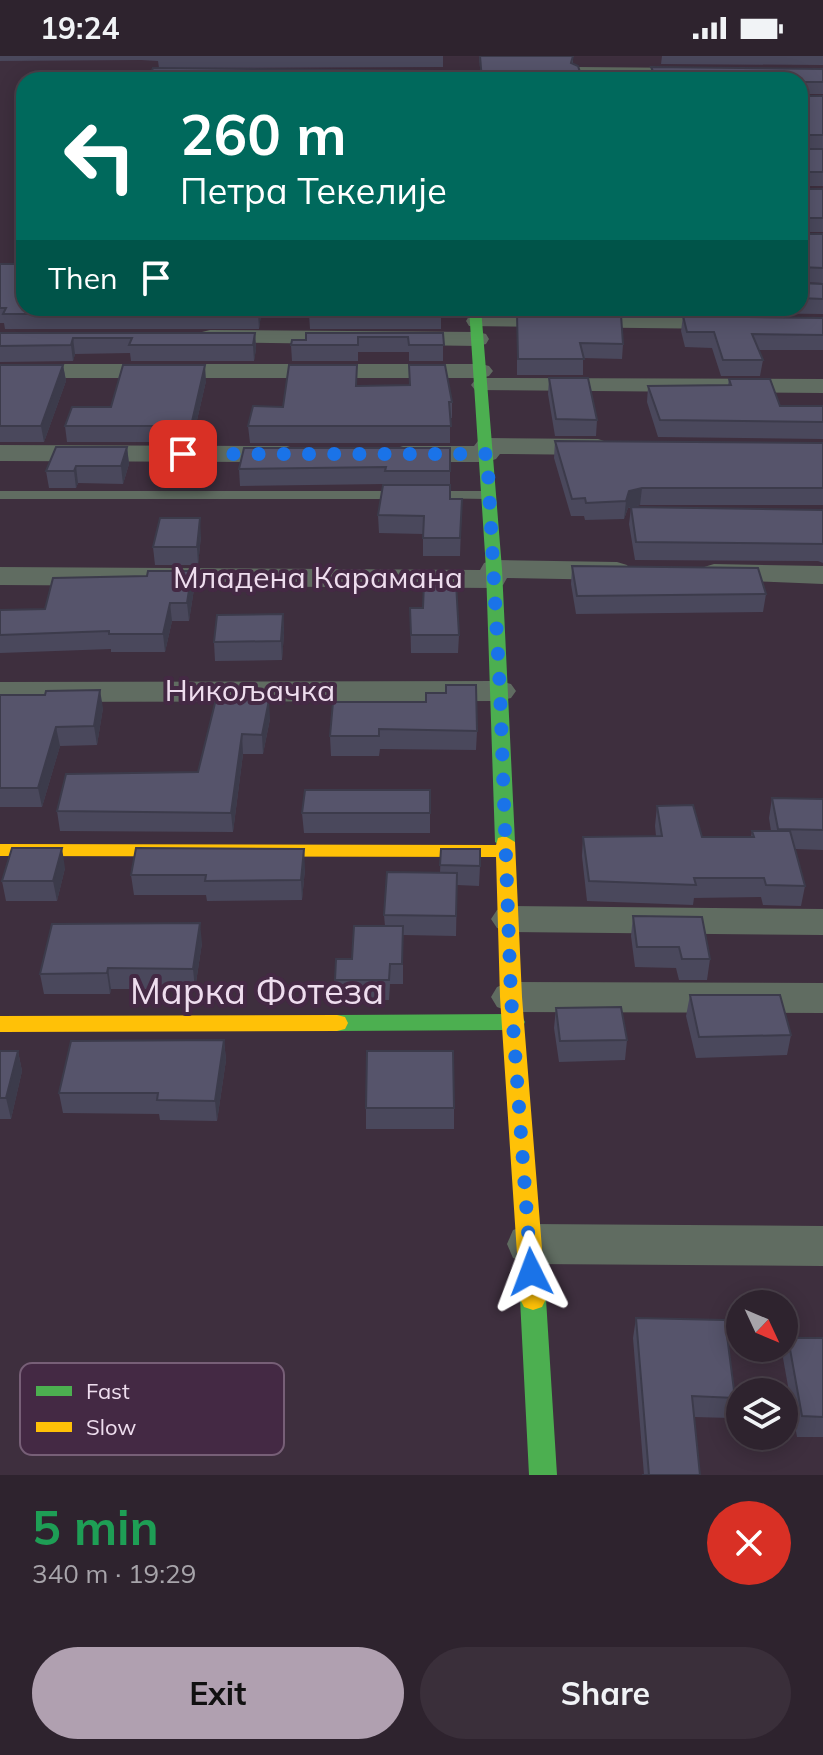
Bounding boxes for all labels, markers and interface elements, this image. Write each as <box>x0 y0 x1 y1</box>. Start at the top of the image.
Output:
text: 19:24 <box>40 9 119 47</box>
text: 260 m <box>180 99 347 169</box>
icon: left <box>48 104 152 208</box>
text: Петра Текелије <box>180 168 447 213</box>
icon: arrive <box>134 256 178 300</box>
text: Then <box>48 259 118 297</box>
pin <box>149 420 217 488</box>
icon: arrive <box>161 432 205 476</box>
street label: Младена Карамана <box>173 558 463 596</box>
street label: Никољачка <box>165 671 335 709</box>
street label: Марка Фотеза <box>130 968 384 1013</box>
position arrow <box>489 1230 573 1314</box>
north arrow <box>726 1290 798 1362</box>
map controls <box>726 1290 798 1450</box>
legend <box>20 1363 284 1455</box>
text: Fast <box>86 1377 130 1405</box>
button: layers <box>726 1378 798 1450</box>
text: Slow <box>86 1413 136 1441</box>
text: 5 min <box>32 1497 159 1557</box>
button: close <box>707 1501 791 1585</box>
text: 340 m · 19:29 <box>32 1557 196 1590</box>
button: Exit <box>32 1647 404 1739</box>
button: Share <box>420 1647 791 1739</box>

